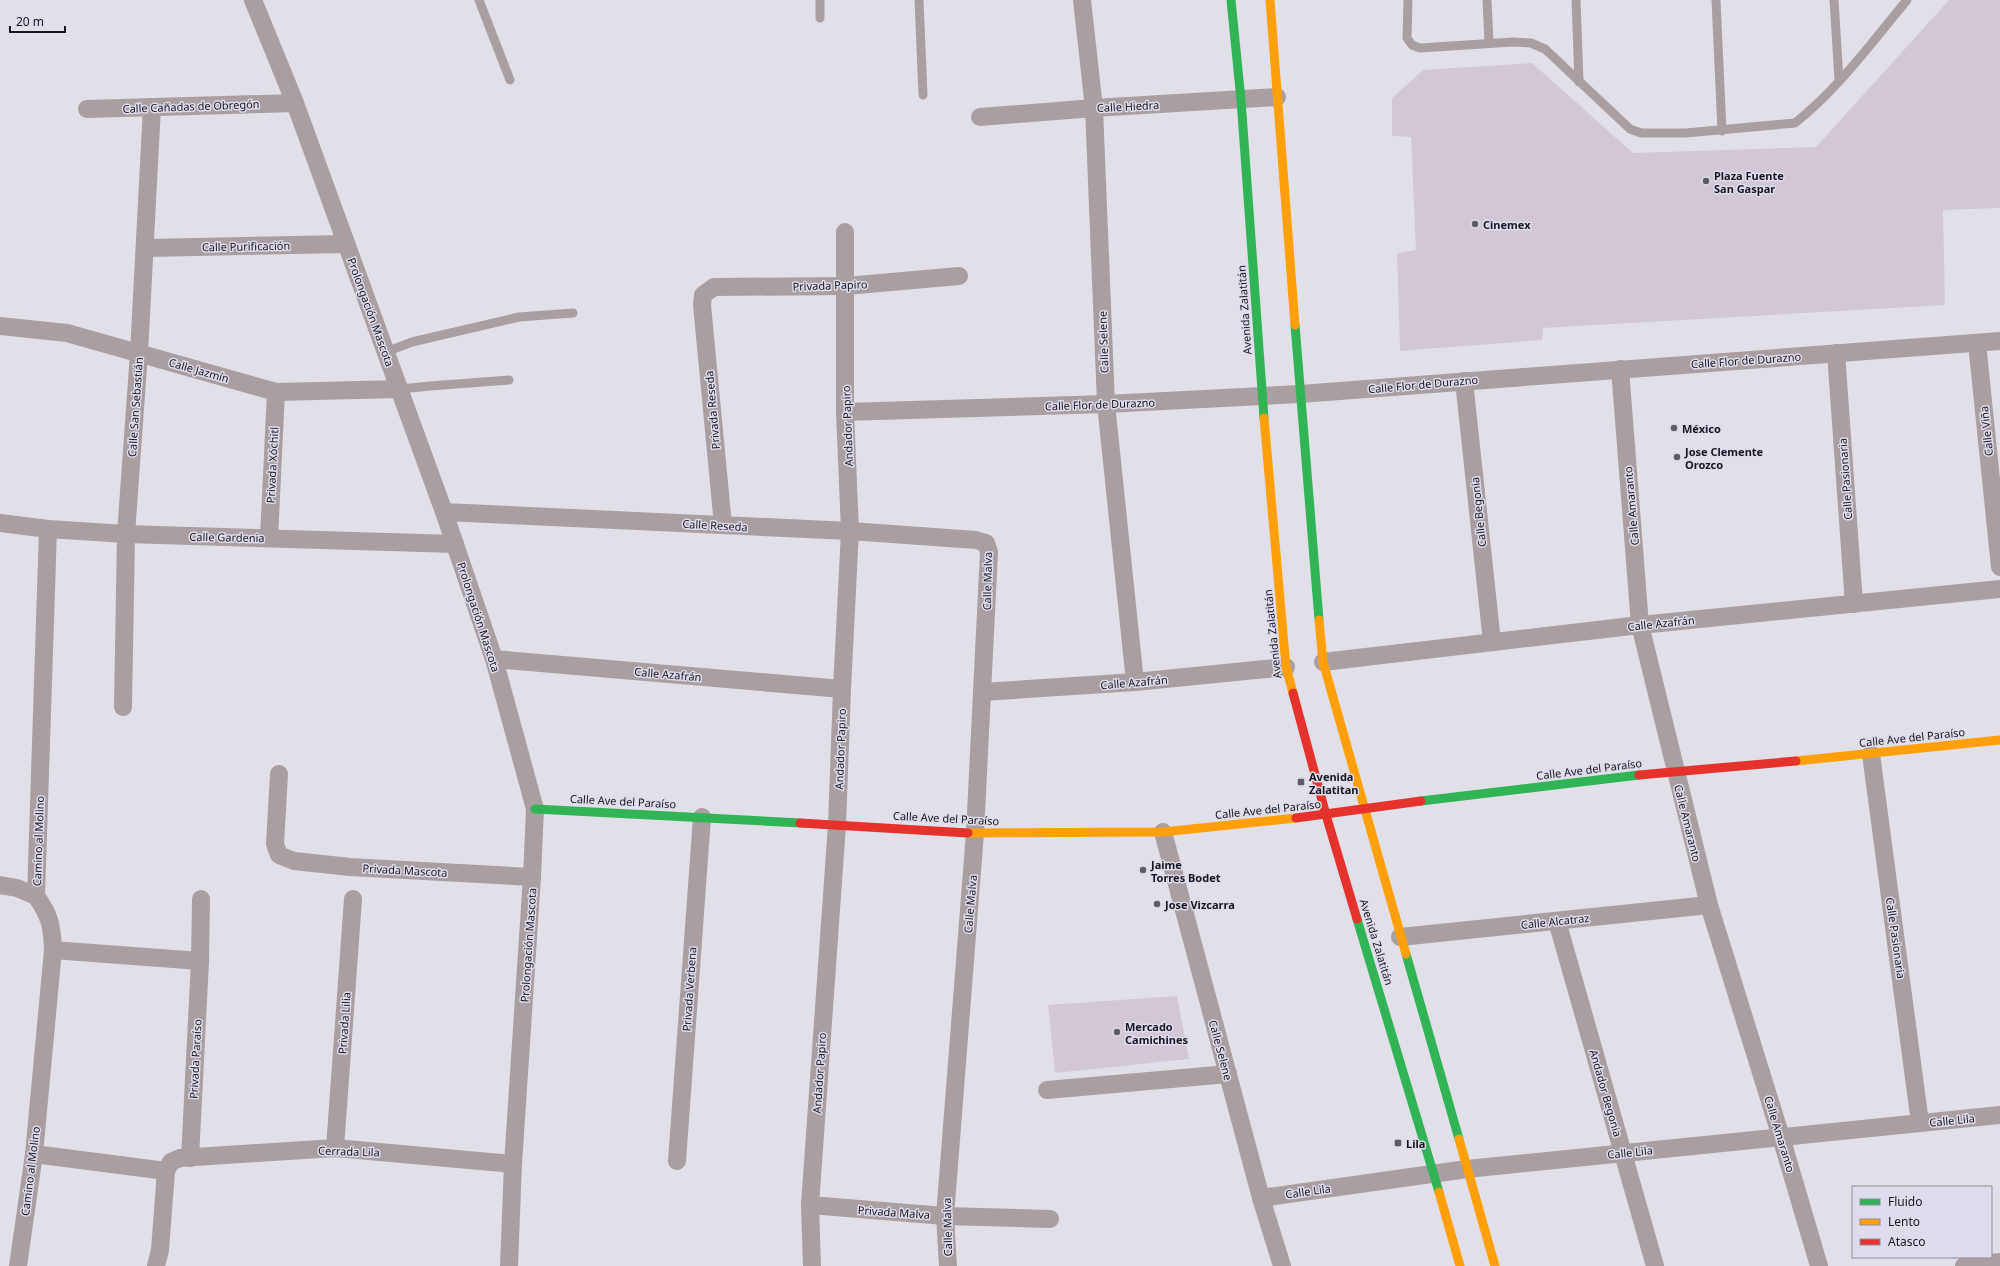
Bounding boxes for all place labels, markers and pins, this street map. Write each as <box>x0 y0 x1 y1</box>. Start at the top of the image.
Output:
place label: Plaza Fuente San Gaspar <box>1714 168 1784 196</box>
marker: Plaza Fuente San Gaspar <box>1701 176 1711 186</box>
place label: Cinemex <box>1483 217 1531 232</box>
marker: Cinemex <box>1470 219 1480 229</box>
place label: México <box>1682 421 1721 436</box>
marker: México <box>1669 423 1679 433</box>
place label: Jose Clemente Orozco <box>1684 444 1764 472</box>
marker: Jose Clemente Orozco <box>1672 452 1682 462</box>
place label: Avenida Zalatitan <box>1309 769 1358 797</box>
marker: Avenida Zalatitan <box>1296 777 1306 787</box>
place label: Jaime Torres Bodet <box>1150 857 1221 885</box>
marker: Jaime Torres Bodet <box>1138 865 1148 875</box>
place label: Jose Vizcarra <box>1164 897 1235 912</box>
marker: Jose Vizcarra <box>1152 899 1162 909</box>
place label: Mercado Camichines <box>1125 1019 1188 1047</box>
marker: Mercado Camichines <box>1112 1027 1122 1037</box>
place label: Lila <box>1406 1136 1425 1151</box>
marker: Lila <box>1393 1138 1403 1148</box>

